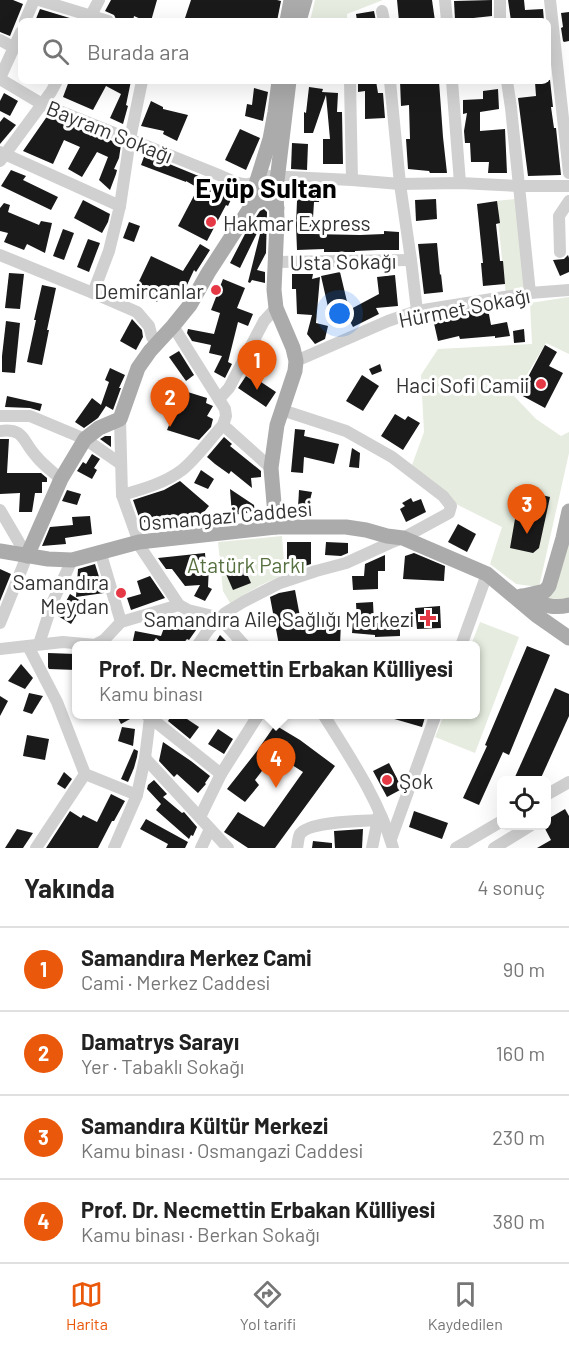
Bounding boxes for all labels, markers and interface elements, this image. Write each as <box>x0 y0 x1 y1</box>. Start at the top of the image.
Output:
search box <box>18 18 551 84</box>
icon: search <box>39 35 72 68</box>
text: Burada ara <box>87 38 190 64</box>
street label: Bayram Sokağı <box>43 94 177 168</box>
district label: Eyüp Sultan <box>195 171 337 203</box>
place label: Hakmar Express <box>223 210 371 235</box>
marker: Hakmar Express <box>204 215 218 229</box>
street label: Usta Sokağı <box>289 248 397 274</box>
place label: Demircanlar <box>94 278 204 303</box>
street label: Hürmet Sokağı <box>396 282 532 332</box>
marker: Demircanlar <box>209 283 223 297</box>
your location <box>325 299 354 328</box>
pin: 1 <box>238 340 276 390</box>
place label: Haci Sofi Camii <box>396 372 529 397</box>
marker: Haci Sofi Camii <box>534 377 548 391</box>
pin: 2 <box>150 378 190 427</box>
pin: 3 <box>508 484 546 534</box>
street label: Osmangazi Caddesi <box>137 495 313 535</box>
park label: Atatürk Parkı <box>187 552 305 577</box>
place label: Samandıra Meydan <box>13 569 109 618</box>
marker: Samandıra Meydan <box>114 586 128 600</box>
place label: Samandıra Aile Sağlığı Merkezi <box>144 606 414 631</box>
marker: Samandıra Aile Sağlığı Merkezi <box>419 609 437 627</box>
popup <box>72 641 480 719</box>
text: Prof. Dr. Necmettin Erbakan Külliyesi <box>99 655 453 681</box>
text: Kamu binası <box>99 681 203 705</box>
pin: 4 <box>256 738 296 788</box>
place label: Şok <box>399 768 433 793</box>
marker: Şok <box>380 773 394 787</box>
map controls <box>497 776 551 830</box>
button: locate <box>497 776 551 830</box>
text: Yakında <box>24 872 115 903</box>
text: 4 sonuç <box>478 875 545 899</box>
text: Samandıra Merkez Cami <box>81 944 311 970</box>
text: 1 <box>40 957 47 981</box>
text: 90 m <box>503 957 545 981</box>
text: Cami · Merkez Caddesi <box>81 970 270 994</box>
text: Damatrys Sarayı <box>81 1028 239 1054</box>
text: 2 <box>38 1041 49 1065</box>
text: 160 m <box>496 1041 545 1065</box>
text: Yer · Tabaklı Sokağı <box>81 1054 244 1078</box>
text: Samandıra Kültür Merkezi <box>81 1112 328 1138</box>
text: 3 <box>38 1125 49 1149</box>
text: 230 m <box>492 1125 545 1149</box>
text: Kamu binası · Osmangazi Caddesi <box>81 1138 363 1162</box>
text: Prof. Dr. Necmettin Erbakan Külliyesi <box>81 1196 435 1222</box>
text: 4 <box>37 1209 50 1233</box>
text: 380 m <box>492 1209 545 1233</box>
text: Kamu binası · Berkan Sokağı <box>81 1222 320 1246</box>
tab: Harita <box>66 1278 108 1333</box>
tab: Yol tarifi <box>240 1278 296 1333</box>
tab: Kaydedilen <box>428 1278 503 1333</box>

